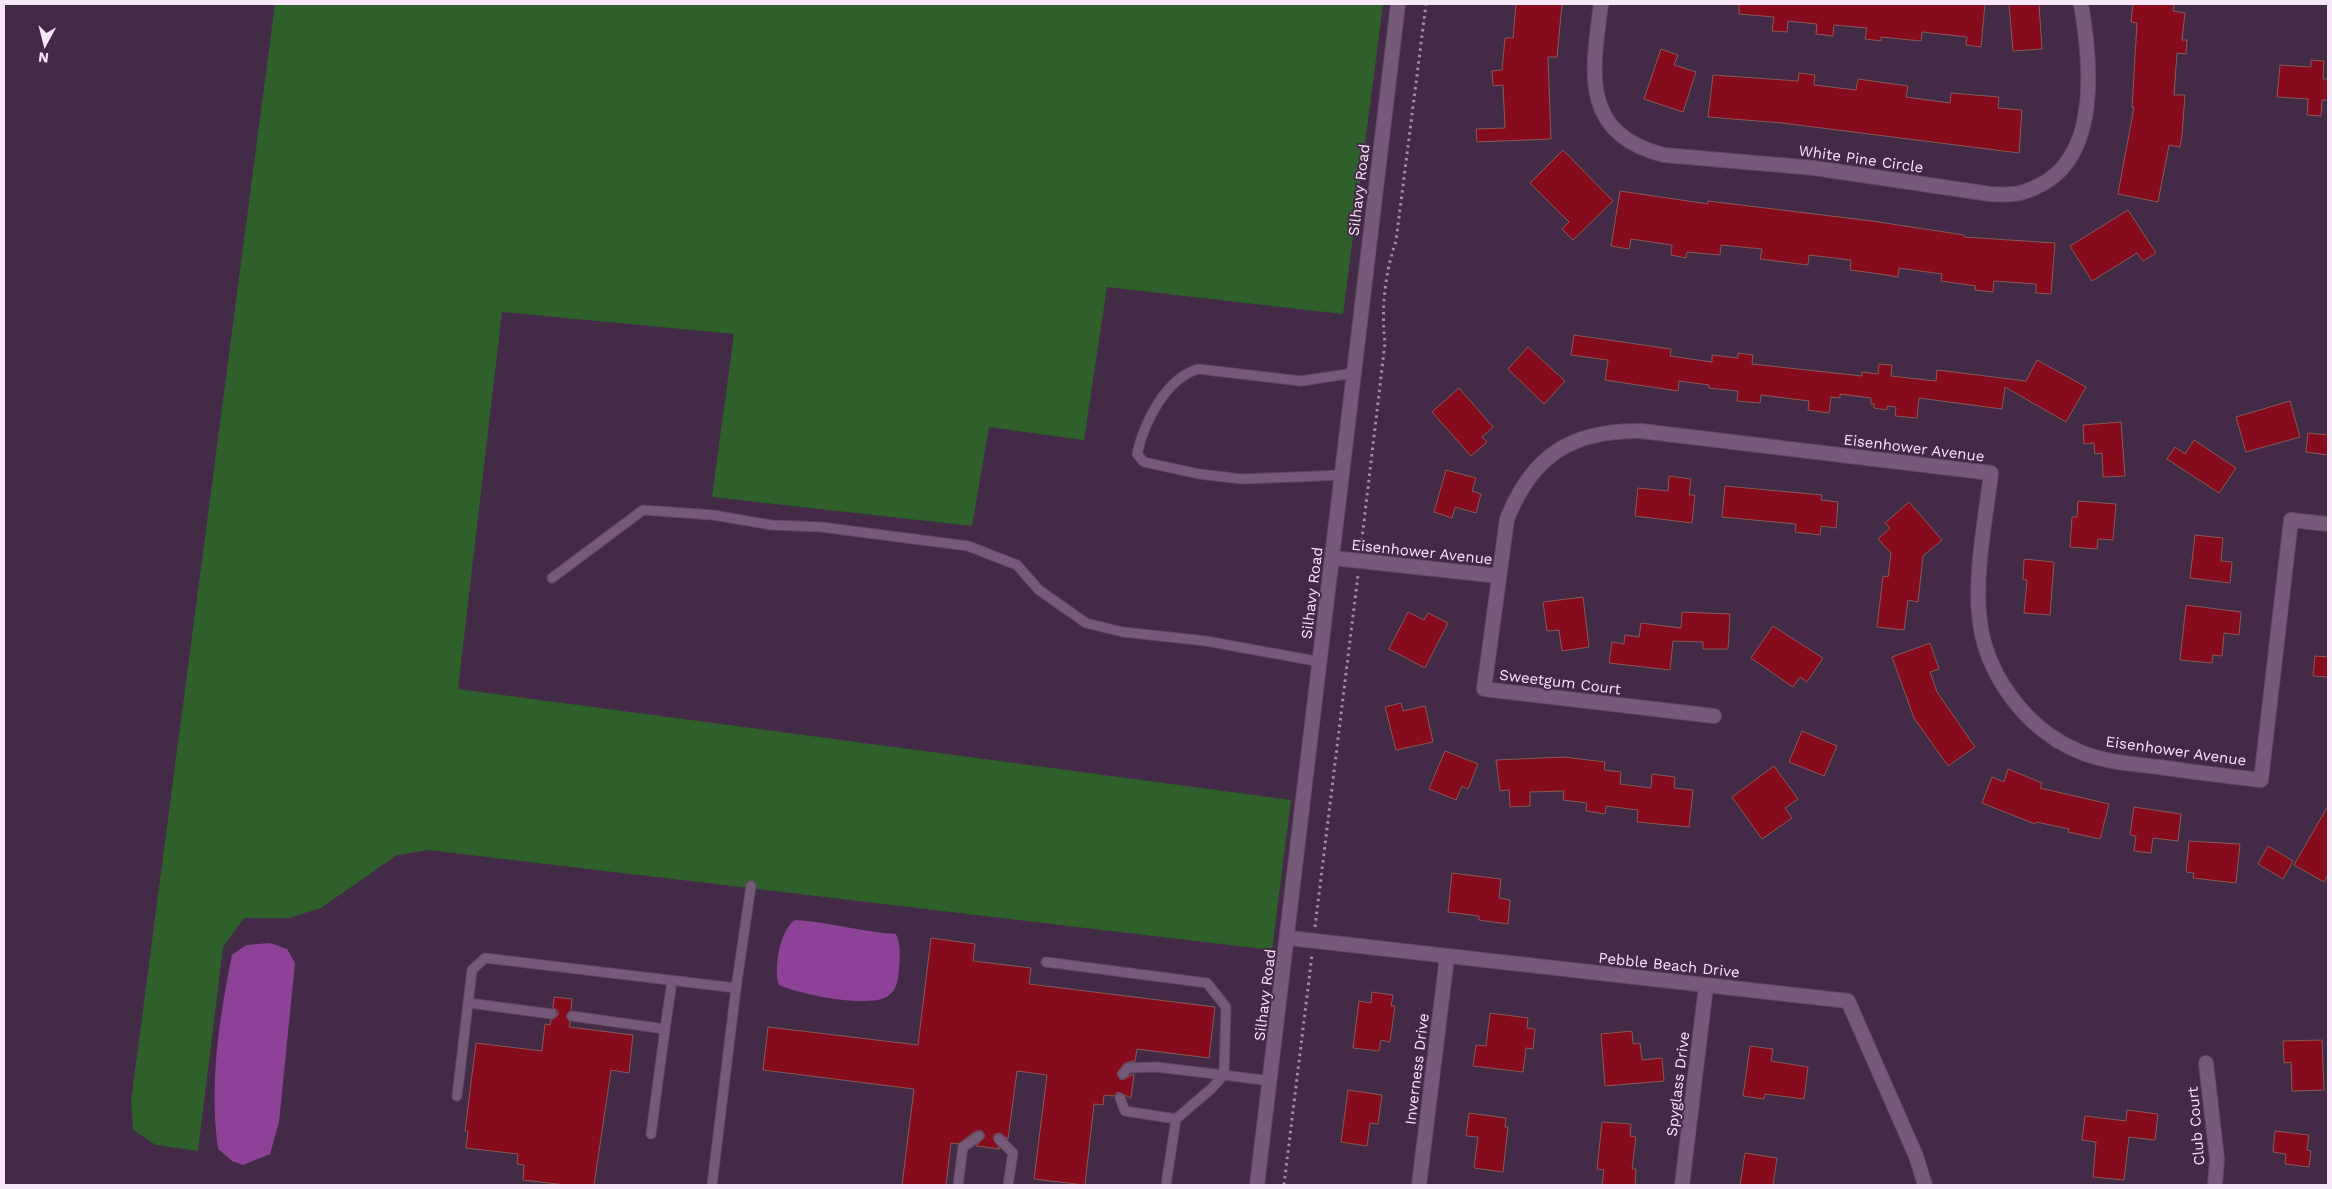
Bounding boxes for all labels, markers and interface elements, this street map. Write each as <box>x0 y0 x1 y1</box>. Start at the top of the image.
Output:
north arrow <box>20 20 70 70</box>
text: N <box>37 49 50 66</box>
street label: White Pine Circle <box>1797 141 1925 177</box>
street label: Silhavy Road <box>1344 143 1374 237</box>
street label: Eisenhower Avenue <box>1843 430 1985 466</box>
street label: Eisenhower Avenue <box>1351 536 1493 568</box>
street label: Silhavy Road <box>1297 546 1327 640</box>
street label: Sweetgum Court <box>1498 666 1623 698</box>
street label: Eisenhower Avenue <box>2105 732 2247 770</box>
street label: Silhavy Road <box>1250 948 1280 1042</box>
street label: Pebble Beach Drive <box>1598 949 1740 981</box>
street label: Inverness Drive <box>1401 1012 1433 1126</box>
street label: Spyglass Drive <box>1663 1030 1693 1138</box>
street label: Club Court <box>2184 1085 2208 1166</box>

